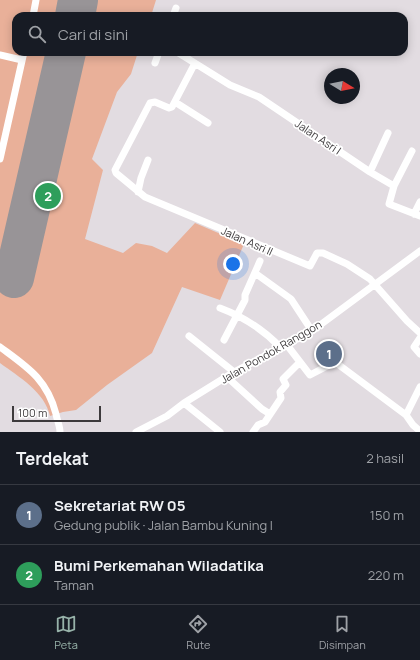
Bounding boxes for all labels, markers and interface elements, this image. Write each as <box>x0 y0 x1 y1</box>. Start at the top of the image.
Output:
search box <box>12 12 408 56</box>
icon: search <box>26 23 48 45</box>
text: Cari di sini <box>58 24 128 45</box>
north arrow <box>324 68 360 104</box>
street label: Jalan Asri I <box>292 116 344 158</box>
pin: 2 <box>35 181 61 211</box>
street label: Jalan Asri II <box>219 222 275 259</box>
your location <box>223 254 243 274</box>
street label: Jalan Pondok Ranggon <box>217 316 324 387</box>
pin: 1 <box>316 339 342 369</box>
scale bar <box>12 404 101 423</box>
text: 100 m <box>18 405 47 420</box>
text: Terdekat <box>16 447 89 470</box>
text: 2 hasil <box>366 449 404 467</box>
text: Sekretariat RW 05 <box>54 495 185 516</box>
text: 1 <box>26 506 32 524</box>
text: 150 m <box>370 506 404 524</box>
text: Gedung publik · Jalan Bambu Kuning I <box>54 516 273 534</box>
text: Bumi Perkemahan Wiladatika <box>54 555 264 576</box>
text: 2 <box>25 566 33 584</box>
text: 220 m <box>368 566 404 584</box>
text: Taman <box>54 576 94 594</box>
tab: Peta <box>54 613 78 652</box>
tab: Rute <box>186 613 210 652</box>
tab: Disimpan <box>319 613 366 652</box>

